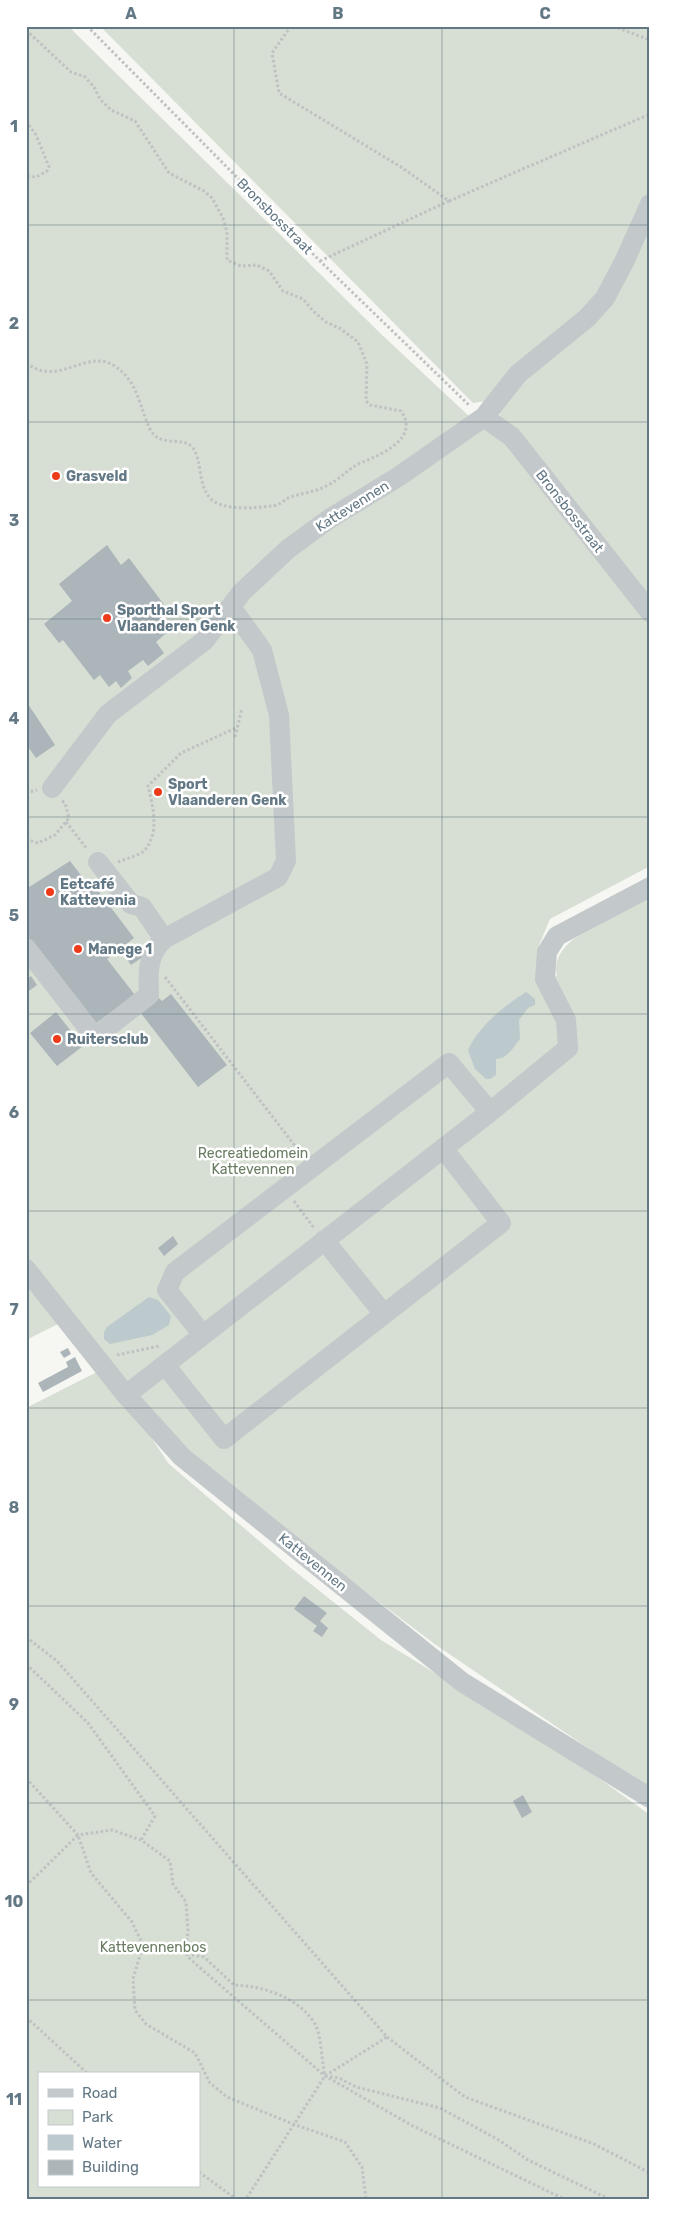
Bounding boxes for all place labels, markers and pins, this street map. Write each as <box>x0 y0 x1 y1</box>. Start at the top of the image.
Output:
place label: Grasveld <box>66 468 127 485</box>
marker: Grasveld <box>50 470 62 482</box>
place label: Sporthal Sport Vlaanderen Genk <box>117 602 236 635</box>
marker: Sporthal Sport Vlaanderen Genk <box>101 612 113 624</box>
place label: Sport Vlaanderen Genk <box>168 776 287 809</box>
marker: Sport Vlaanderen Genk <box>152 786 164 798</box>
place label: Eetcafé Kattevenia <box>60 876 136 909</box>
marker: Eetcafé Kattevenia <box>44 886 56 898</box>
place label: Manege 1 <box>88 941 152 958</box>
marker: Manege 1 <box>72 943 84 955</box>
place label: Ruitersclub <box>67 1031 149 1048</box>
marker: Ruitersclub <box>51 1033 63 1045</box>

